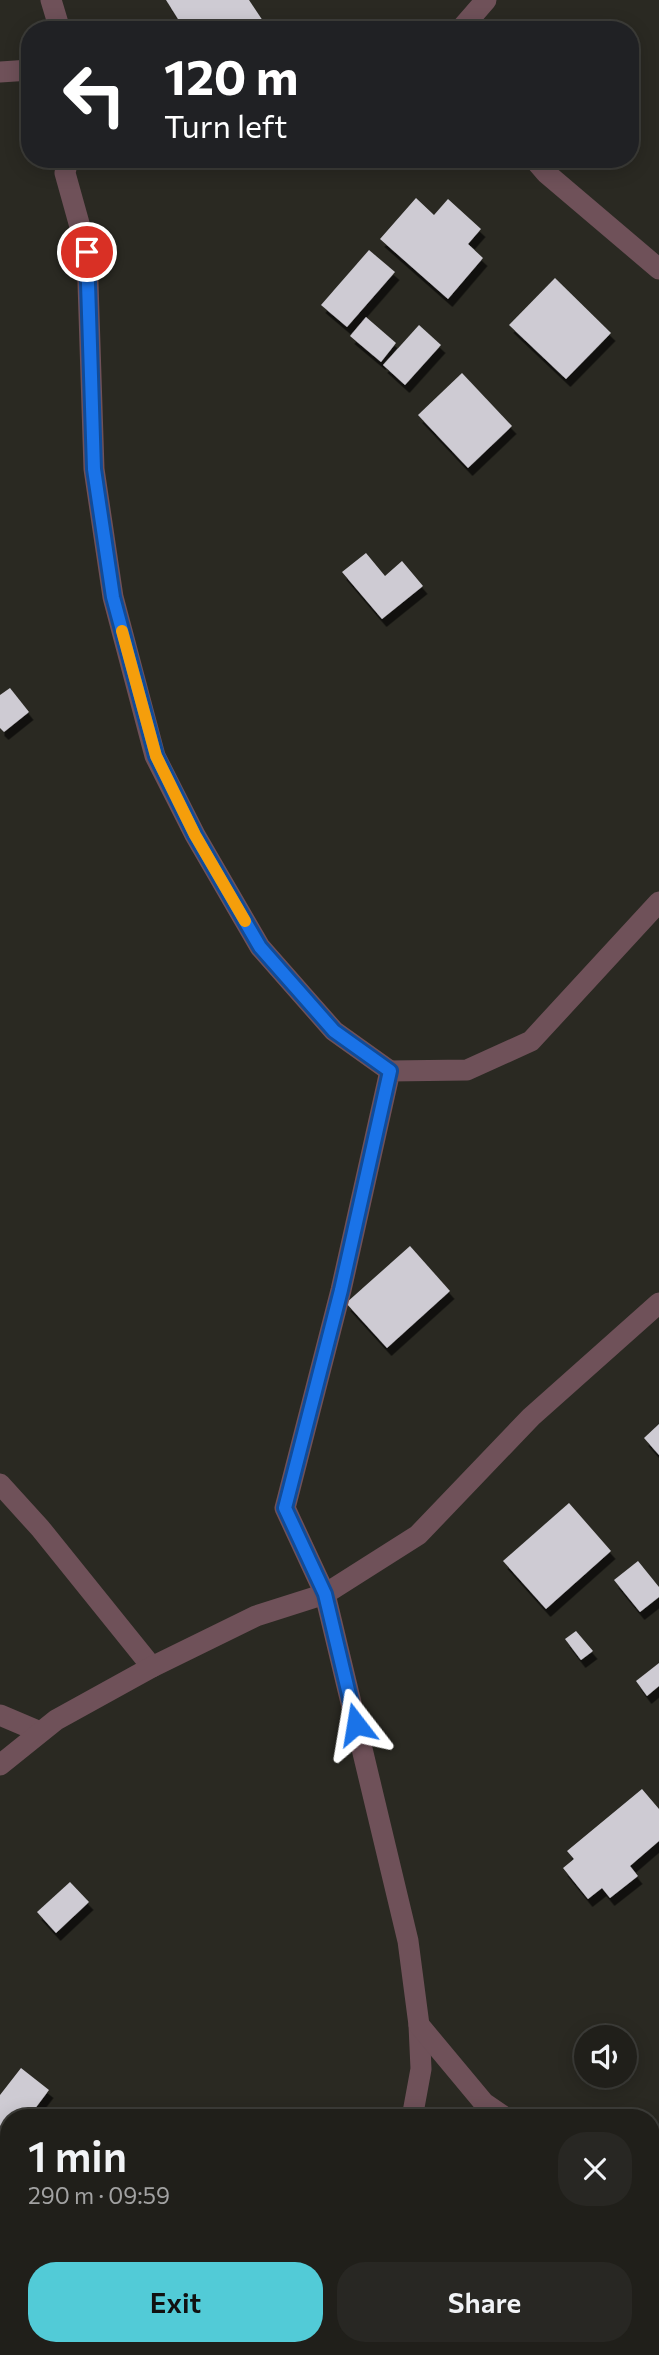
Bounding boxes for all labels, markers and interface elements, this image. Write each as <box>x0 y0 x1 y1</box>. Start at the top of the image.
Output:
text: 120 m <box>164 45 298 105</box>
icon: left <box>49 49 140 140</box>
text: Turn left <box>164 105 288 145</box>
pin <box>57 222 117 282</box>
icon: arrive <box>68 233 106 271</box>
position arrow <box>319 1687 393 1761</box>
map controls <box>574 2025 637 2088</box>
button: sound <box>574 2025 637 2088</box>
text: 1 min <box>28 2129 127 2181</box>
button: close <box>558 2132 632 2206</box>
text: 290 m · 09:59 <box>28 2181 170 2209</box>
button: Exit <box>28 2262 323 2342</box>
button: Share <box>337 2262 632 2342</box>

